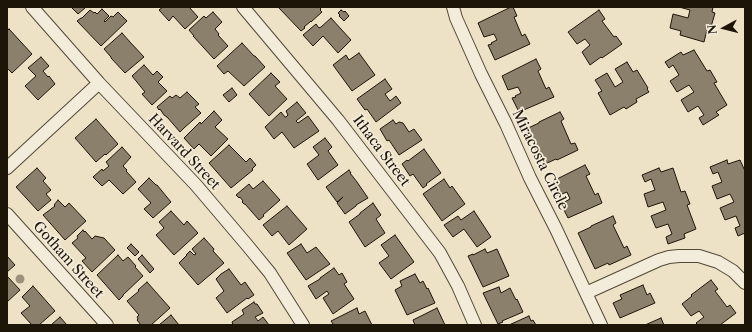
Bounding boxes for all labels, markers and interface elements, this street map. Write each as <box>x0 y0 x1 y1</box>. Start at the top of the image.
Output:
north arrow <box>704 8 744 48</box>
text: N <box>705 24 720 35</box>
street label: Miracosta Circle <box>508 107 572 213</box>
street label: Harvard Street <box>145 111 223 193</box>
street label: Ithaca Street <box>349 112 413 190</box>
street label: Gotham Street <box>29 218 107 302</box>

